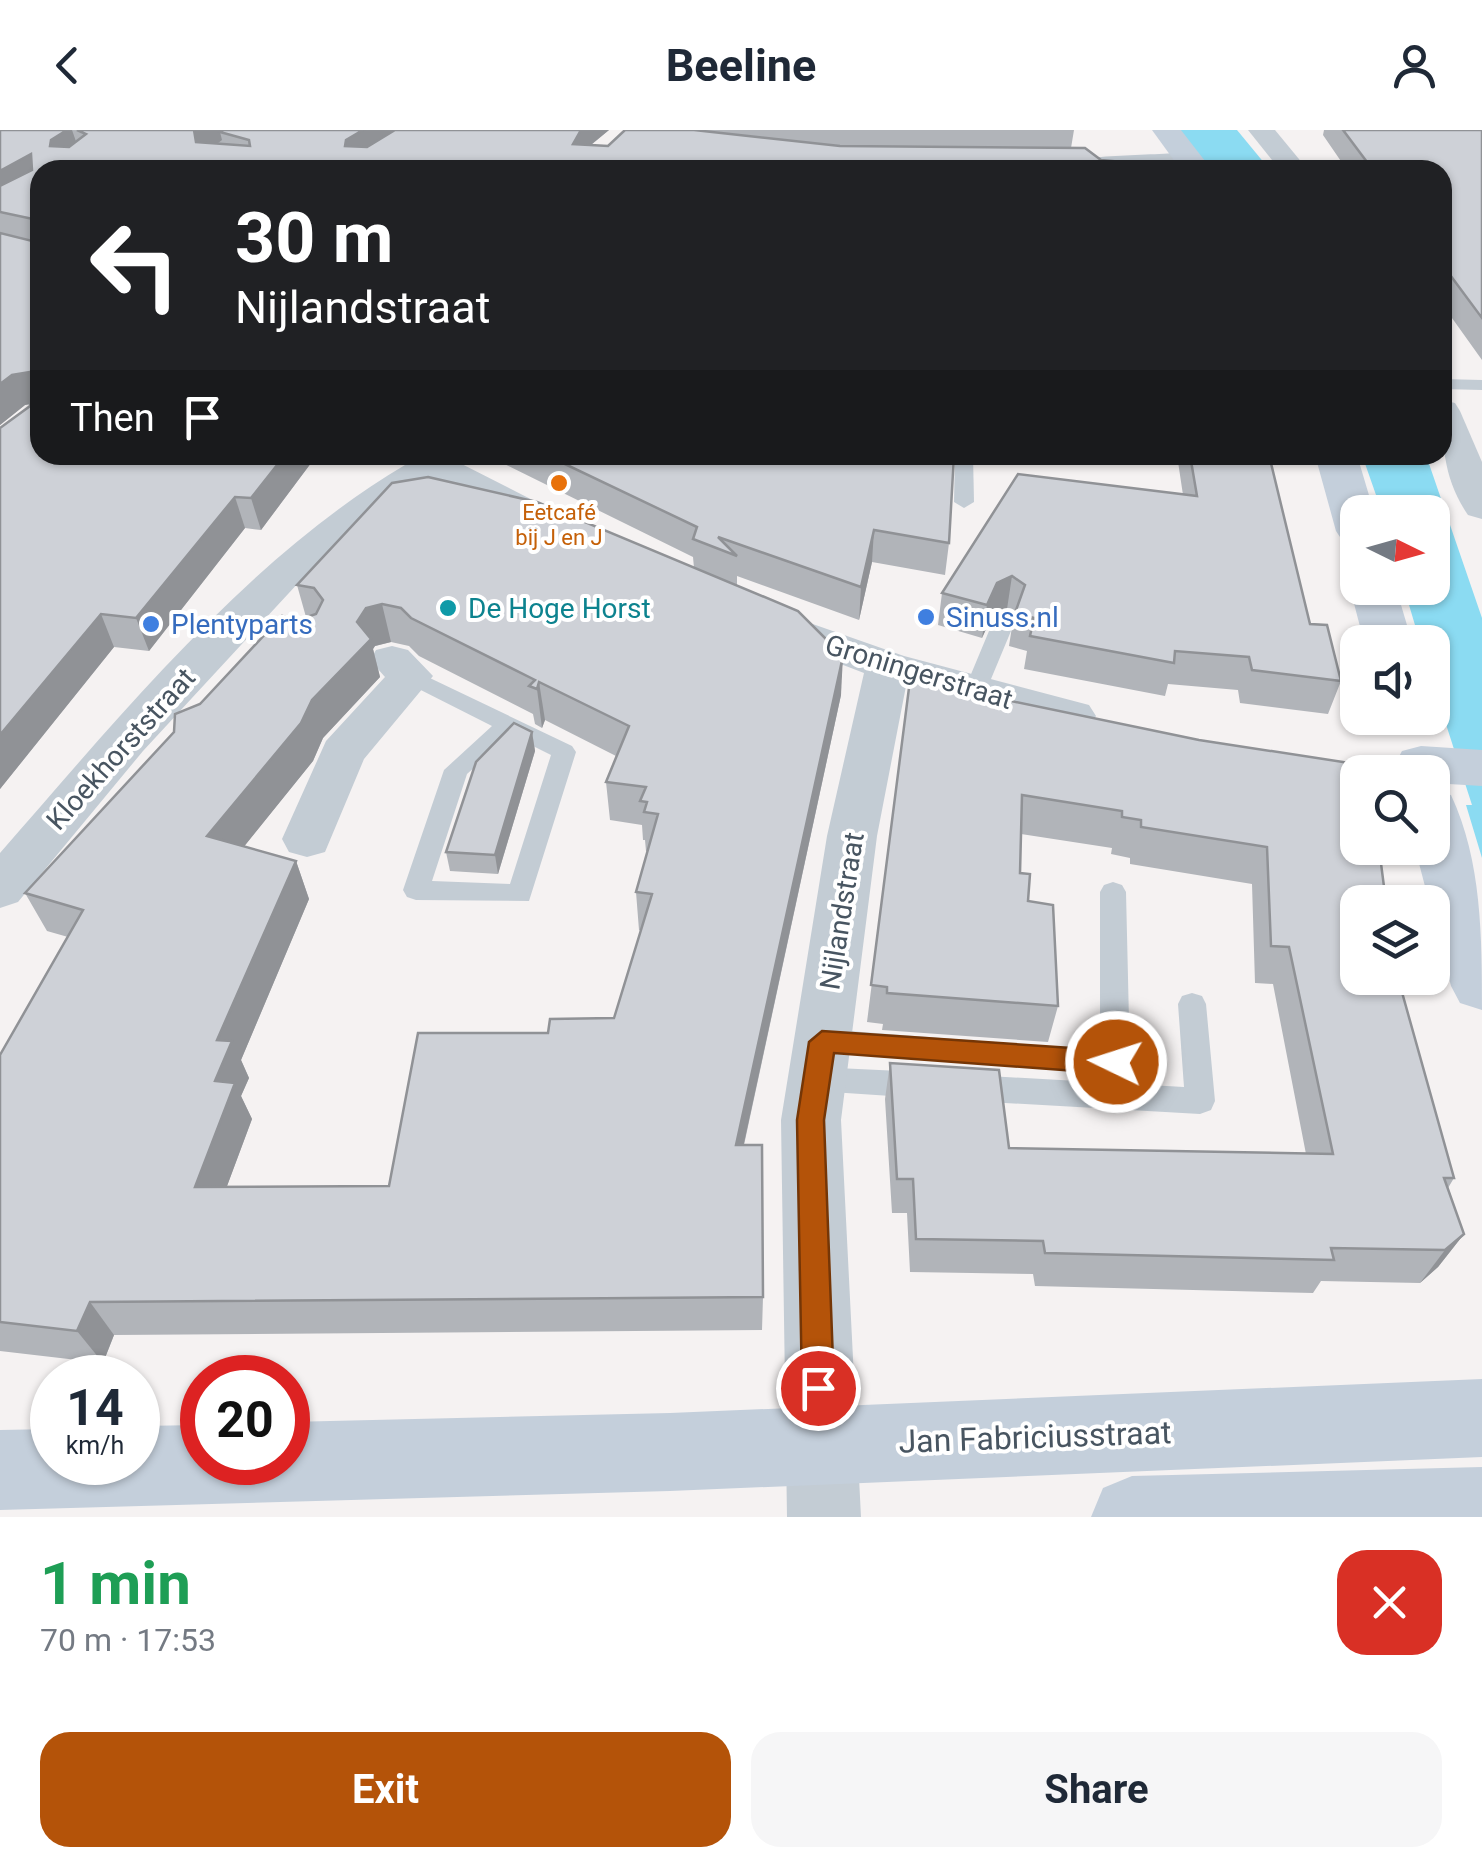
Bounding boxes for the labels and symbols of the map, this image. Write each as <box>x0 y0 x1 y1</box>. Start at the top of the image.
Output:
marker: Eetcafé bij J en J <box>548 472 570 494</box>
north arrow <box>1340 495 1450 605</box>
place label: Eetcafé bij J en J <box>515 500 603 550</box>
place label: De Hoge Horst <box>468 592 651 625</box>
marker: De Hoge Horst <box>437 597 459 619</box>
place label: Sinuss.nl <box>946 601 1059 634</box>
marker: Sinuss.nl <box>915 606 937 628</box>
place label: Plentyparts <box>171 608 313 641</box>
marker: Plentyparts <box>140 613 162 635</box>
street label: Groningerstraat <box>821 628 1017 716</box>
street label: Kloekhorststraat <box>40 661 202 837</box>
street label: Nijlandstraat <box>813 830 871 992</box>
position arrow <box>1064 1010 1168 1114</box>
pin <box>776 1346 861 1431</box>
speed limit sign: 20 <box>180 1355 310 1485</box>
street label: Jan Fabriciusstraat <box>898 1413 1172 1461</box>

